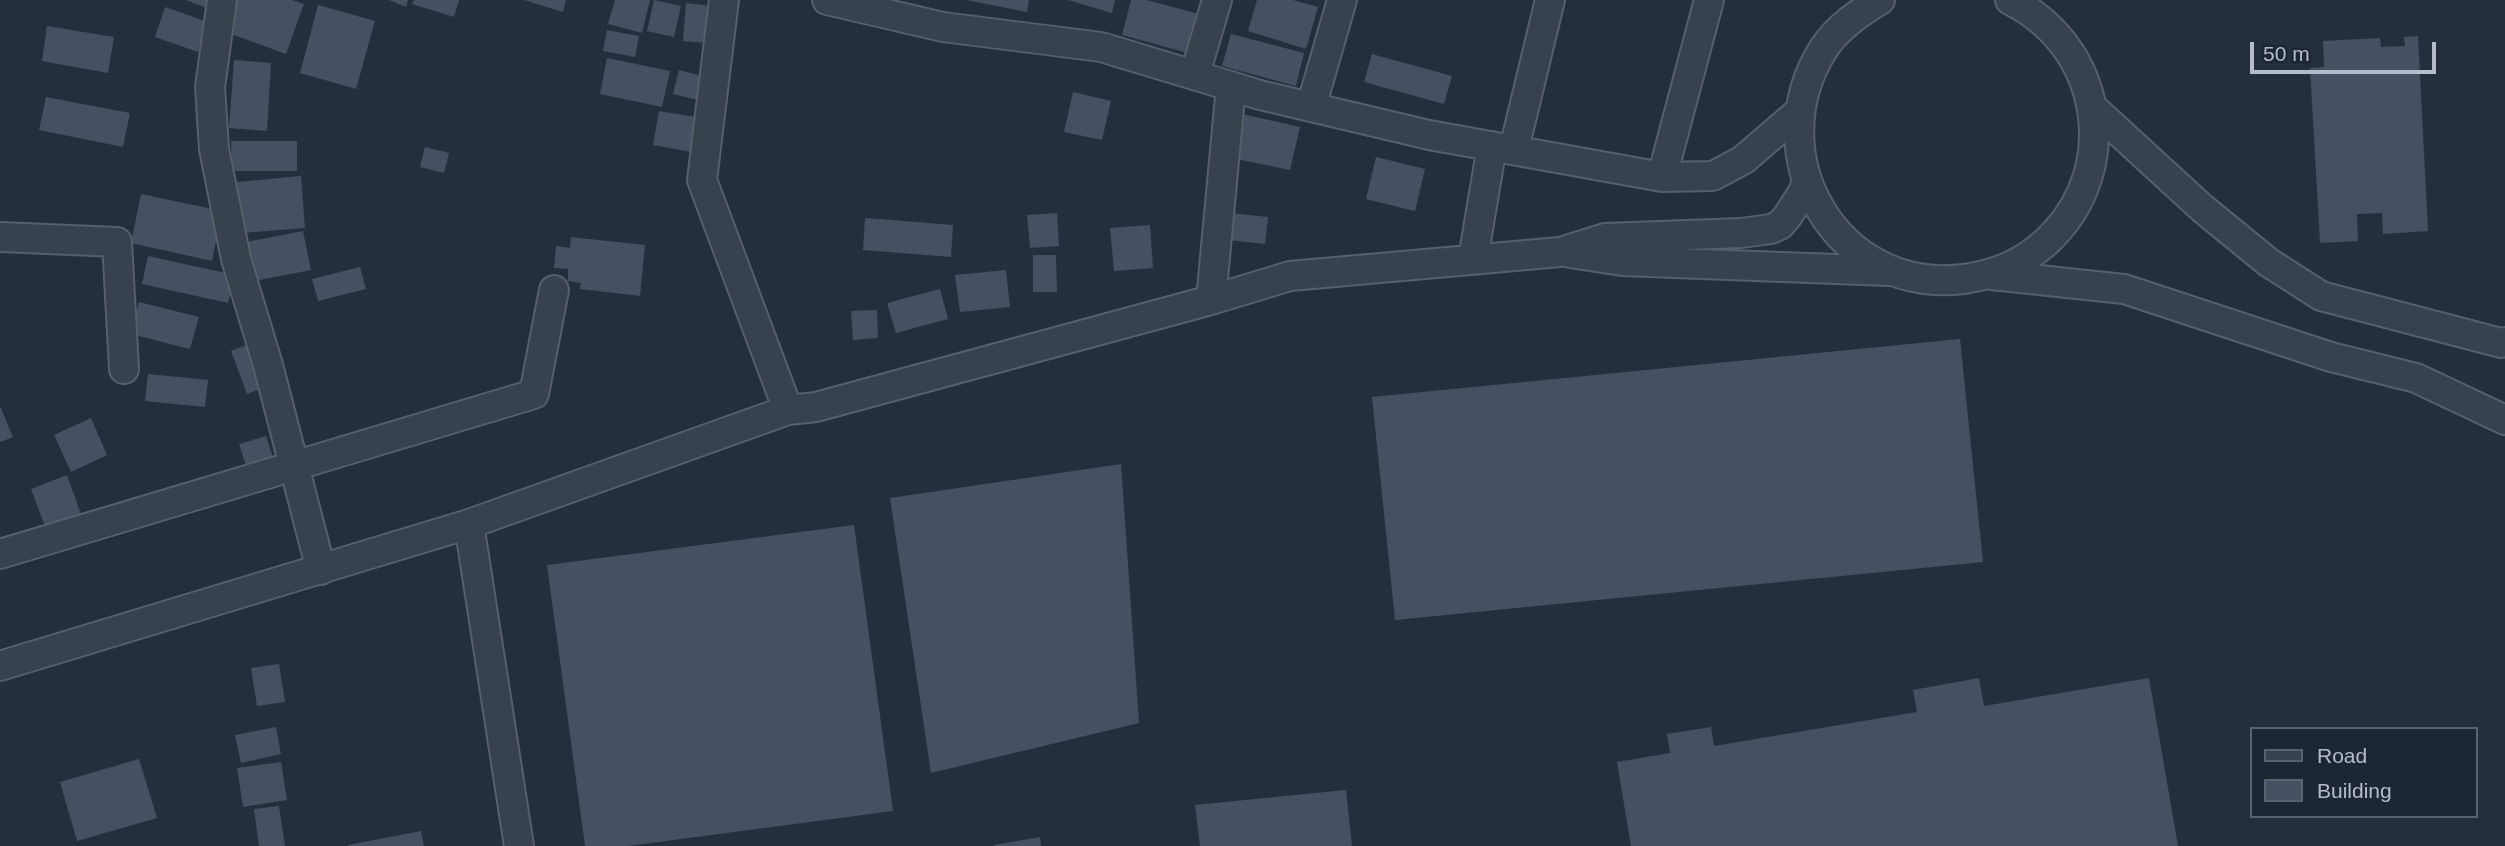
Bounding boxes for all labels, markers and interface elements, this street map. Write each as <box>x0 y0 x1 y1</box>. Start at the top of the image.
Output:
scale bar <box>2253 28 2438 72</box>
text: 50 m <box>2263 42 2310 65</box>
legend <box>2250 727 2477 818</box>
text: Road <box>2317 744 2367 767</box>
text: Building <box>2317 779 2392 802</box>

